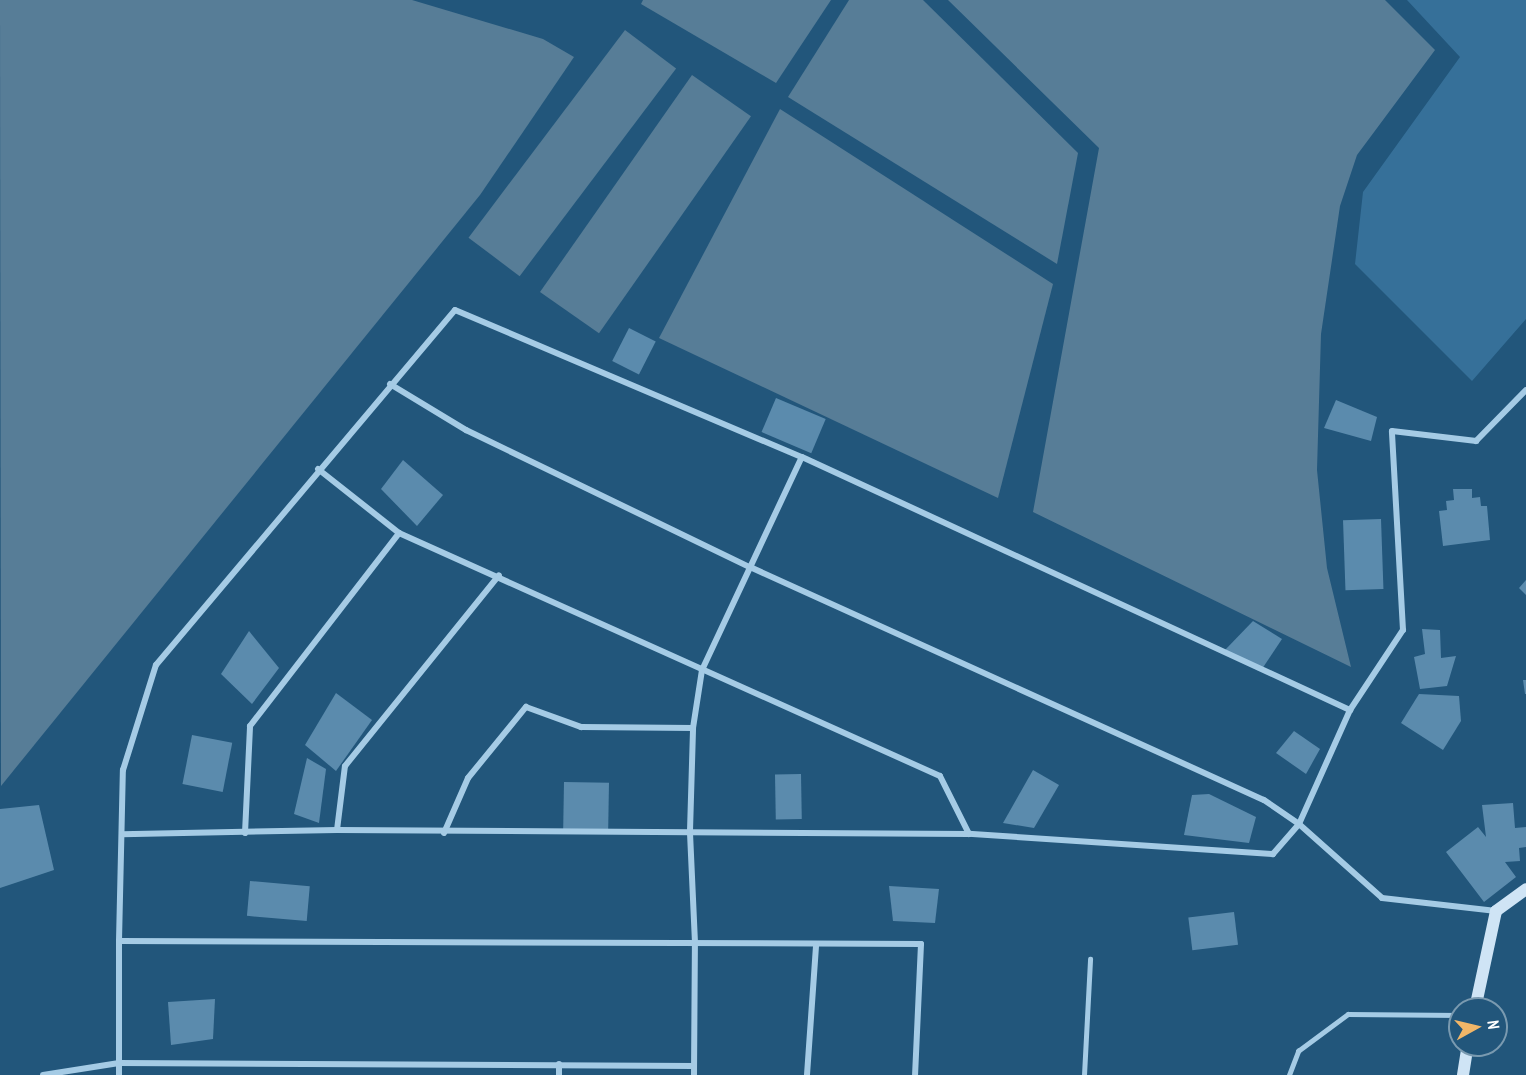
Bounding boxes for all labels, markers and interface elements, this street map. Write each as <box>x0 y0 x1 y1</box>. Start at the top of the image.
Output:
north arrow <box>1448 997 1508 1057</box>
text: N <box>1483 1019 1504 1030</box>

